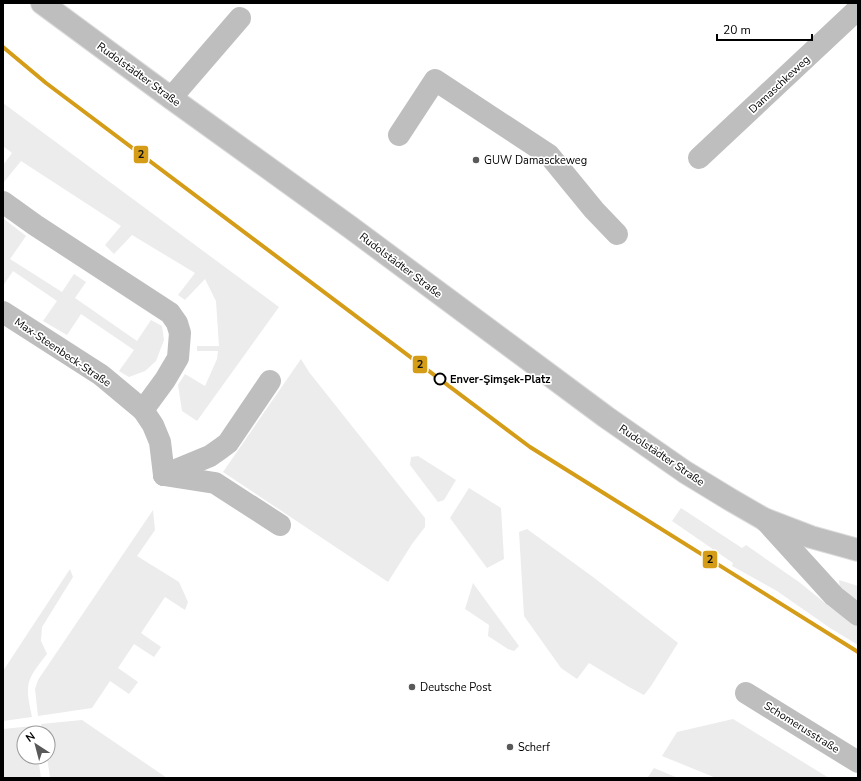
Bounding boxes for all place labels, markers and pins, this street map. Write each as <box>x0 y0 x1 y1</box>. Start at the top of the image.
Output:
place label: GUW Damasckeweg <box>484 153 587 168</box>
marker: GUW Damasckeweg <box>471 155 481 165</box>
marker: Enver-Şimşek-Platz <box>433 372 447 386</box>
place label: Enver-Şimşek-Platz <box>450 372 550 387</box>
place label: Deutsche Post <box>420 680 491 695</box>
marker: Deutsche Post <box>407 682 417 692</box>
place label: Scherf <box>518 740 550 755</box>
marker: Scherf <box>505 742 515 752</box>

